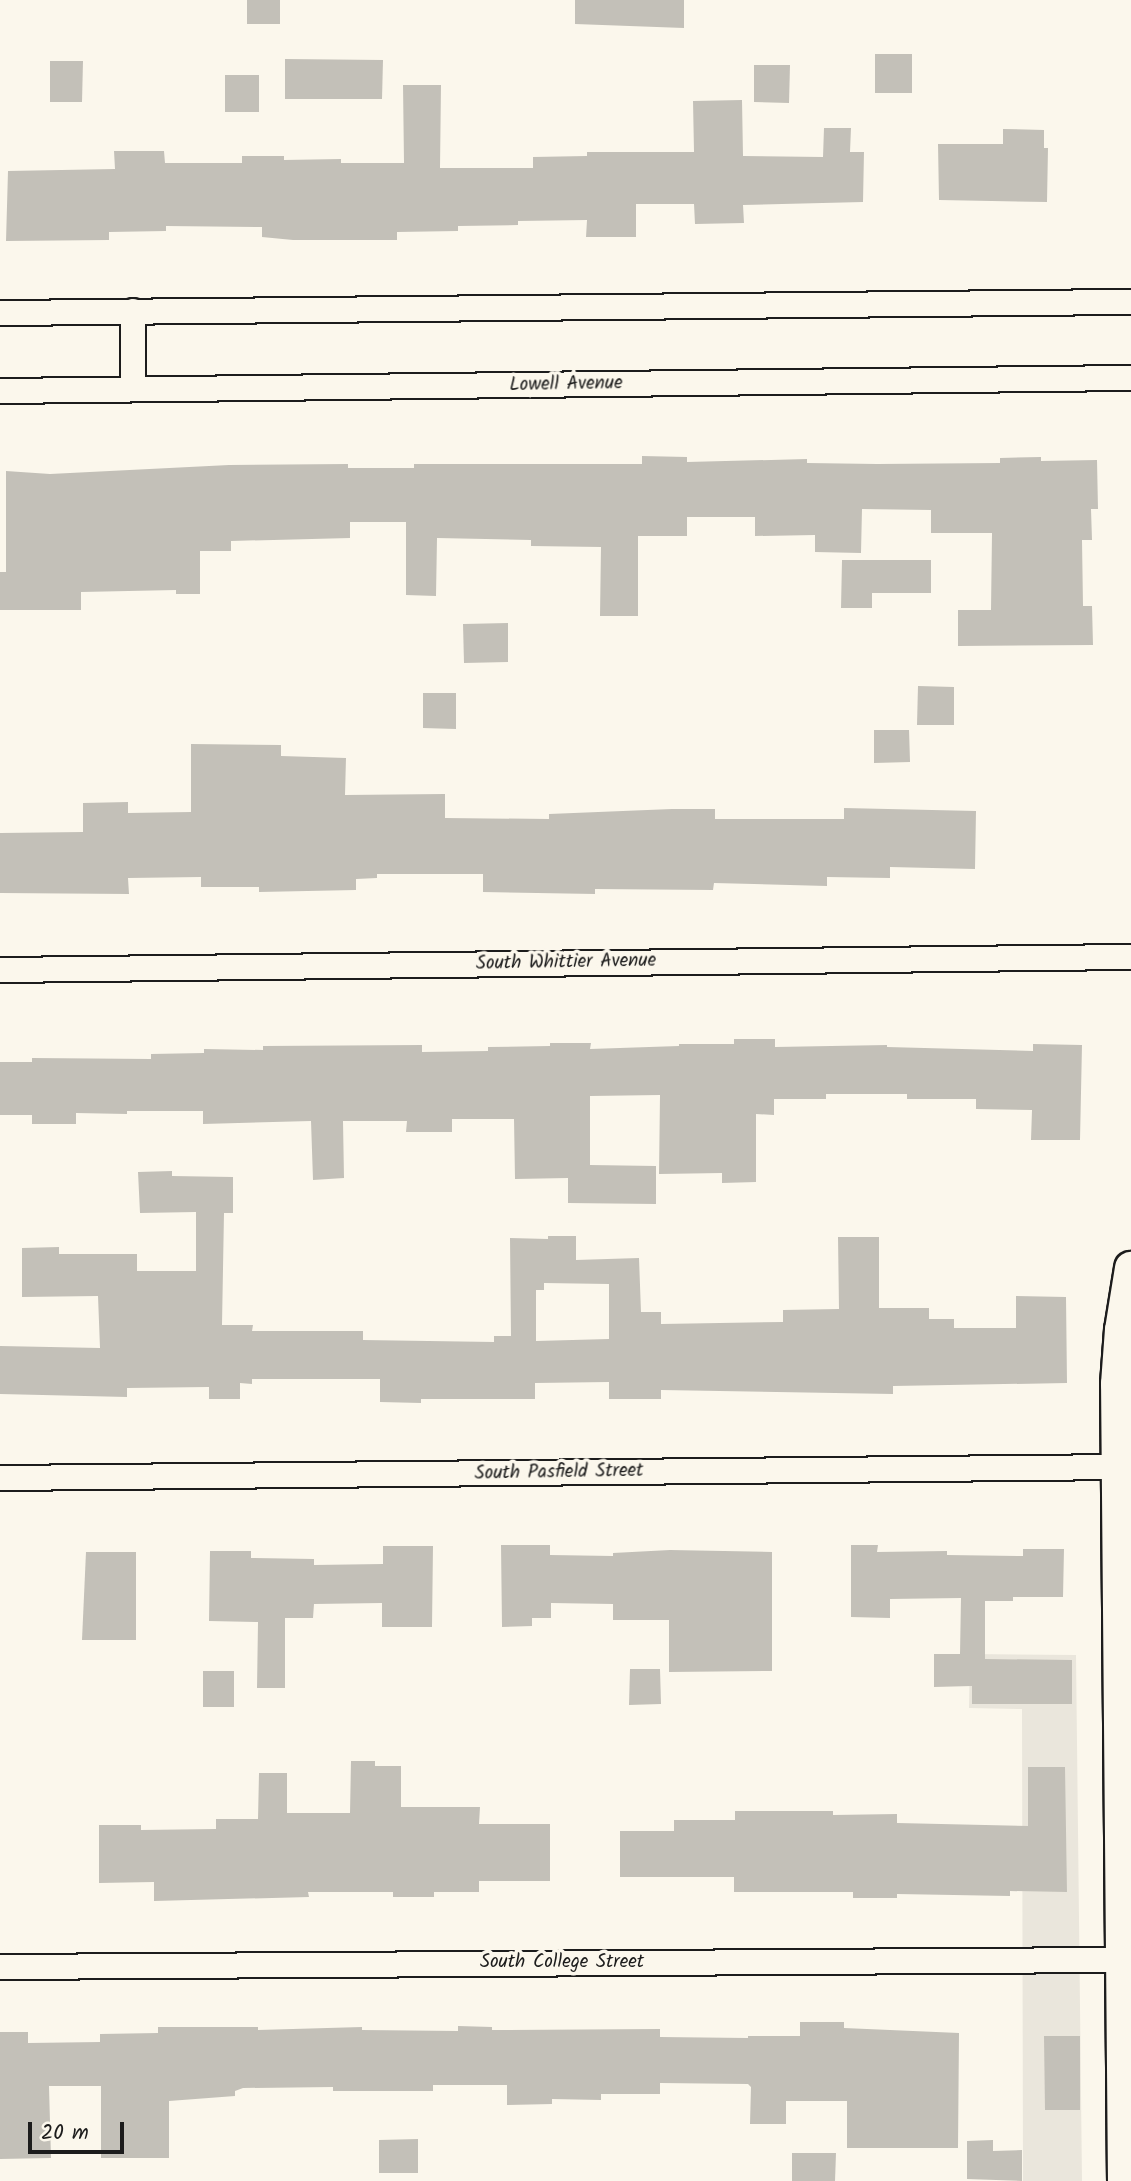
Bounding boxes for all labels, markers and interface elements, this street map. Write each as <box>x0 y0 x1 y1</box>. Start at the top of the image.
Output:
street label: Lowell Avenue <box>509 373 623 397</box>
street label: South Whittier Avenue <box>476 950 656 976</box>
street label: South Pasfield Street <box>474 1460 644 1486</box>
street label: South College Street <box>480 1952 644 1974</box>
scale bar <box>32 2108 128 2152</box>
text: 20 m <box>41 2117 89 2150</box>

